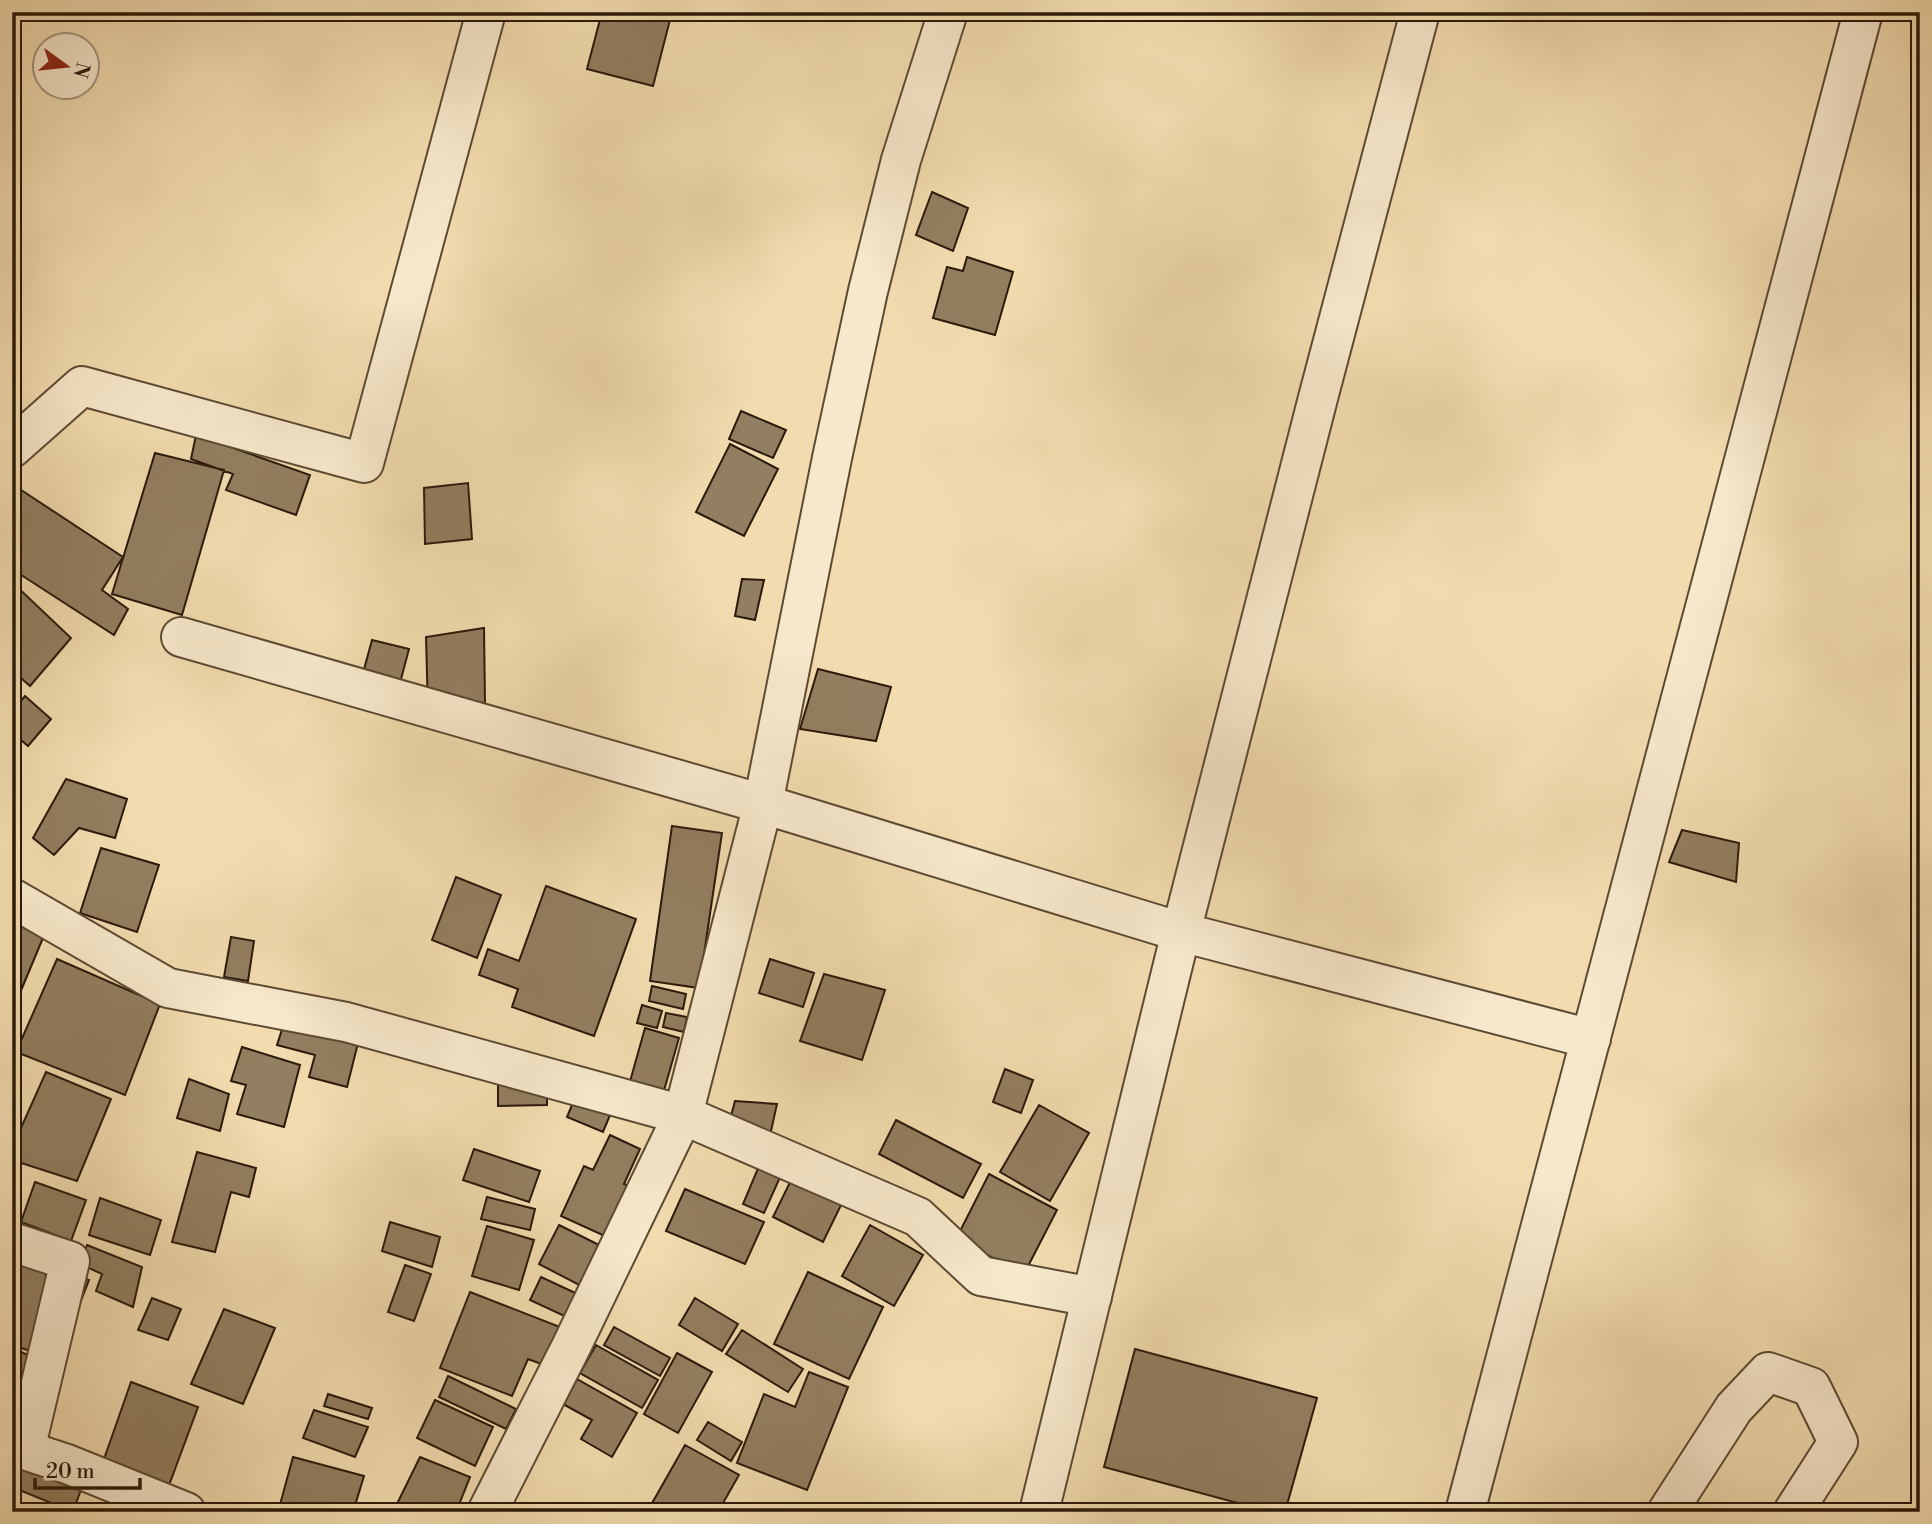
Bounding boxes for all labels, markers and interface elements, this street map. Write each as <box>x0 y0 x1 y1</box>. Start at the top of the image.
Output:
north arrow <box>32 32 102 102</box>
text: N <box>68 60 95 81</box>
scale bar <box>35 1447 140 1491</box>
text: 20 m <box>46 1459 95 1485</box>

